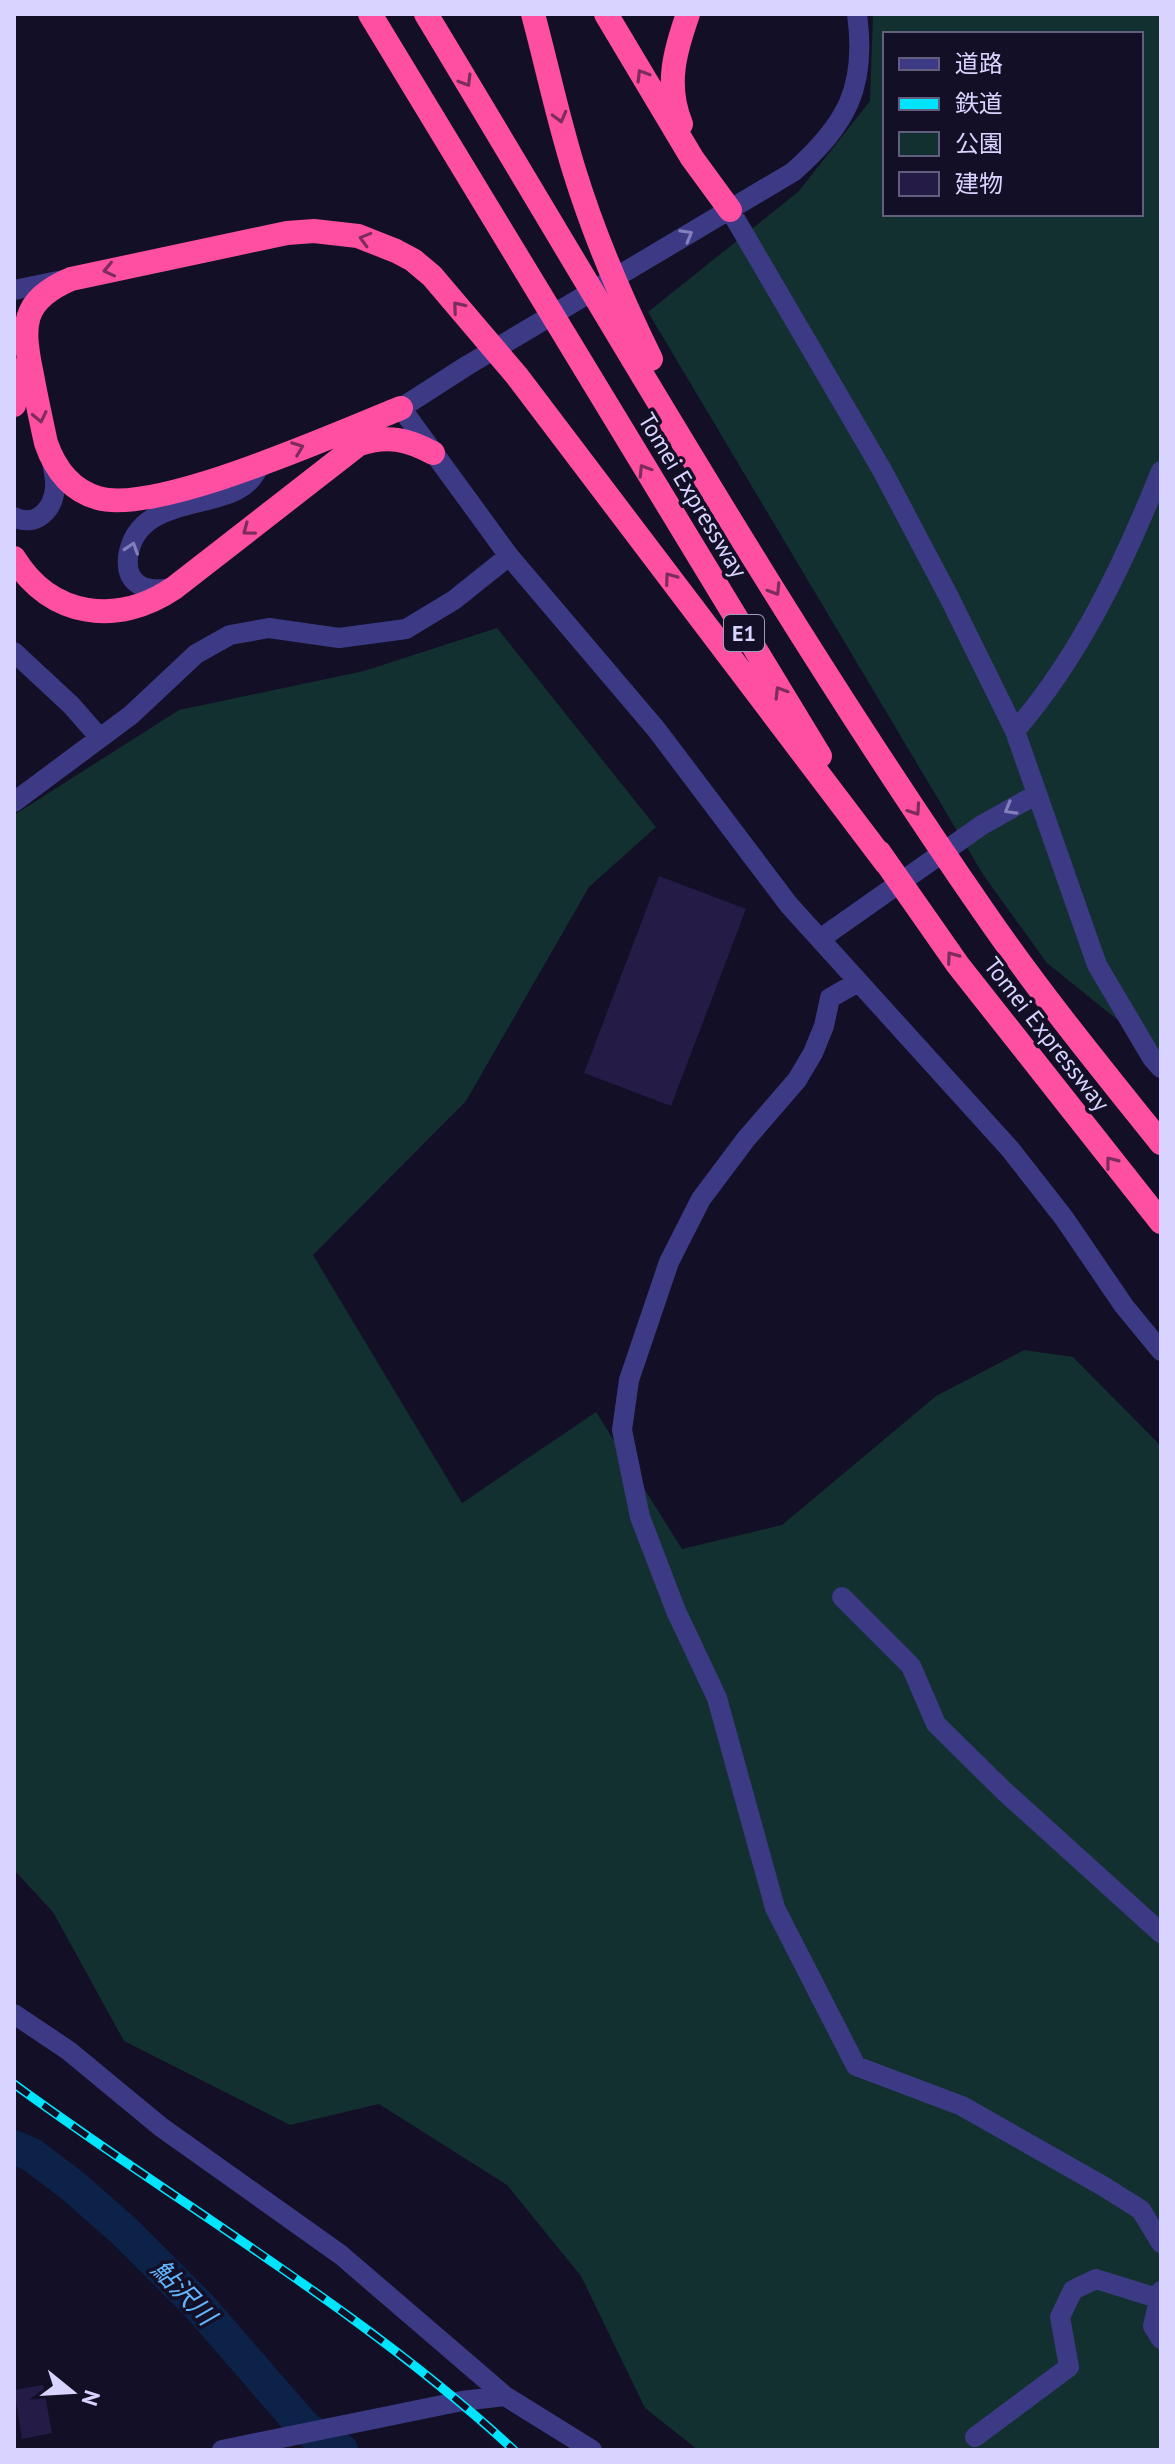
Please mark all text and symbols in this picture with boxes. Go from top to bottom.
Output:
legend [883,32,1143,216]
text: 道路 [955,48,1003,79]
one-way arrow [636,69,652,84]
one-way arrow [456,72,472,87]
text: 鉄道 [955,88,1003,119]
one-way arrow [550,109,567,123]
text: 公園 [955,128,1003,159]
text: 建物 [955,168,1003,199]
one-way arrow [678,229,693,245]
one-way arrow [358,231,372,248]
one-way arrow [103,261,117,278]
one-way arrow [453,302,468,316]
street label: Tomei Expressway [632,407,754,583]
one-way arrow [31,410,48,423]
one-way arrow [291,441,305,458]
one-way arrow [639,464,654,479]
one-way arrow [243,520,257,535]
one-way arrow [123,542,139,555]
one-way arrow [665,572,680,587]
one-way arrow [766,581,781,596]
road number: E1 [724,615,764,651]
one-way arrow [775,686,790,700]
one-way arrow [1004,799,1018,815]
one-way arrow [905,801,920,815]
one-way arrow [947,951,962,965]
street label: Tomei Expressway [977,951,1117,1117]
one-way arrow [1107,1156,1121,1171]
water label: 鮎沢川 [145,2252,225,2334]
north arrow [32,2352,112,2432]
text: N [75,2387,107,2409]

